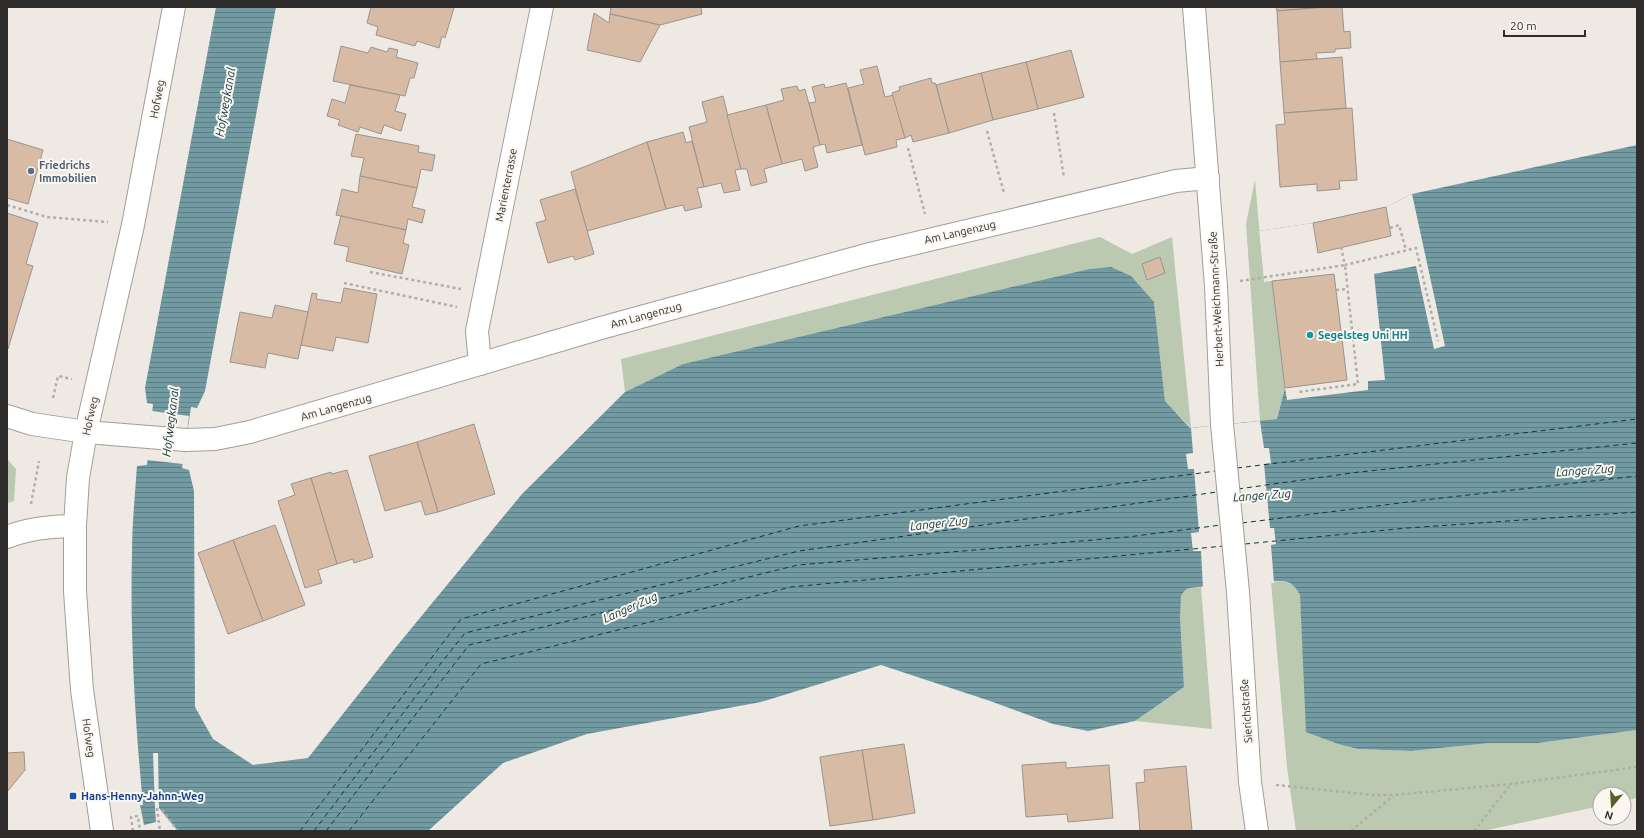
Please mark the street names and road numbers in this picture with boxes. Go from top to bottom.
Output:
street label: Hofweg [147,78,167,120]
street label: Marienterrasse [493,147,519,223]
street label: Am Langenzug [923,218,997,246]
street label: Herbert-Weichmann-Straße [1206,231,1226,367]
street label: Am Langenzug [609,300,683,330]
street label: Am Langenzug [299,391,373,423]
street label: Hofweg [80,395,100,437]
street label: Sierichstraße [1238,678,1254,744]
street label: Hofweg [80,718,98,758]

